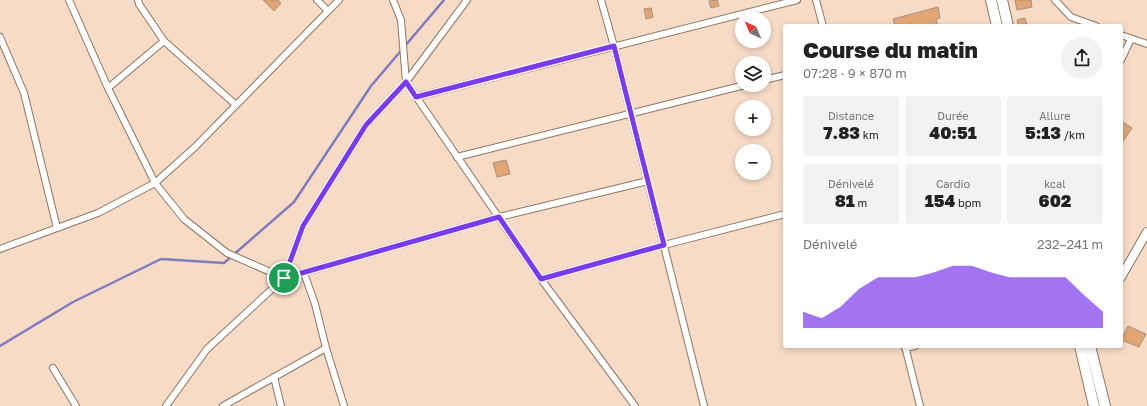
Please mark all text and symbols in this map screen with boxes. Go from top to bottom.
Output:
north arrow [735,12,771,48]
map controls [735,12,771,180]
text: Course du matin [803,36,978,63]
button: share [1061,37,1103,79]
button: layers [735,56,771,92]
text: 07:28 · 9 × 870 m [803,65,907,81]
button: + [735,100,771,136]
text: Distance [828,109,874,122]
text: Durée [937,109,969,122]
text: Allure [1039,109,1071,122]
text: 7.83 [823,122,860,143]
text: 40:51 [929,122,977,143]
text: 5:13 [1025,122,1061,143]
text: km [860,128,879,141]
text: /km [1061,128,1085,141]
button: − [735,144,771,180]
text: Dénivelé [828,177,874,190]
text: Cardio [936,177,970,190]
text: kcal [1044,177,1066,190]
text: 81 [835,190,855,211]
text: 154 [925,190,955,211]
text: 602 [1039,190,1071,211]
text: m [855,196,867,209]
text: bpm [955,196,981,209]
text: Dénivelé [803,236,857,252]
text: 232–241 m [1037,236,1103,252]
pin [267,261,301,295]
icon: arrive [273,267,295,289]

